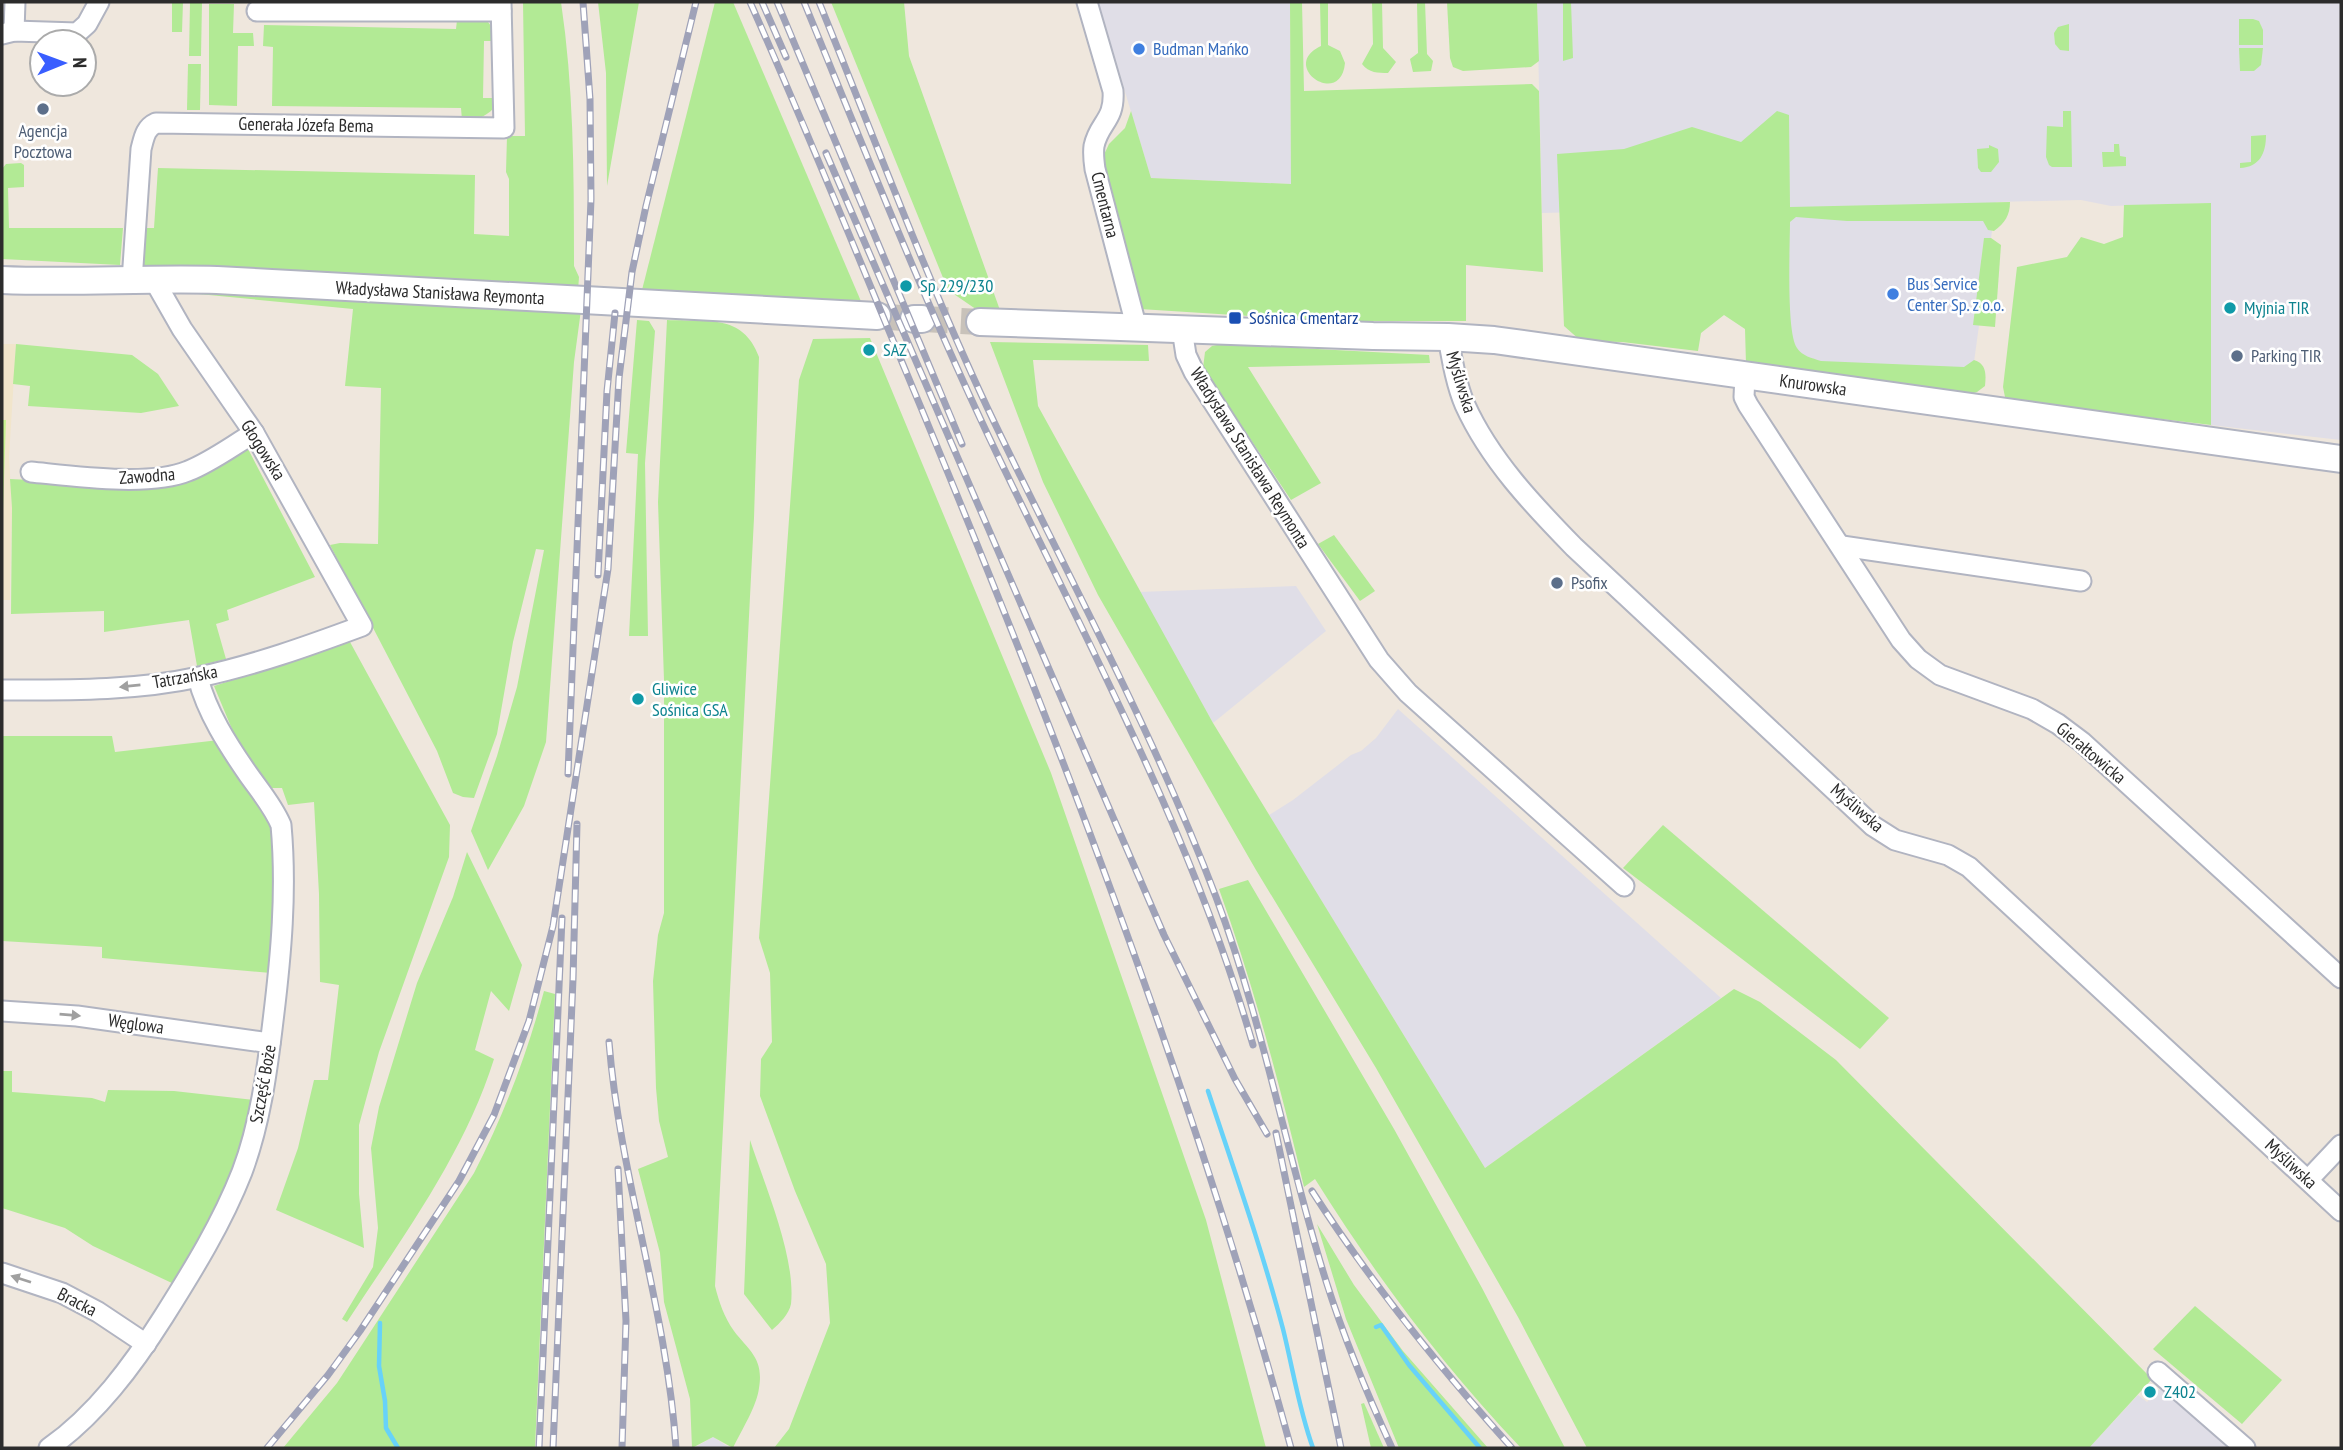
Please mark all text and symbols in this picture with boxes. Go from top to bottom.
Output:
north arrow [28,28,98,98]
place label: Budman Mańko [1153,37,1249,60]
marker: Budman Mańko [1131,41,1147,57]
text: N [68,57,92,68]
marker: Agencja Pocztowa [35,101,51,117]
street label: Generała Józefa Bema [238,112,374,137]
place label: Agencja Pocztowa [14,119,72,163]
street label: Cmentarna [1086,169,1125,240]
place label: Bus Service Center Sp. z o.o. [1907,272,2004,316]
place label: Sp 229/230 [920,274,993,297]
street label: Władysława Stanisława Reymonta [335,276,545,309]
marker: Sp 229/230 [898,278,914,294]
marker: Bus Service Center Sp. z o.o. [1885,286,1901,302]
place label: Myjnia TIR [2244,296,2310,319]
marker: Myjnia TIR [2222,300,2238,316]
place label: Sośnica Cmentarz [1249,306,1358,329]
marker: Sośnica Cmentarz [1227,310,1243,326]
place label: SAZ [883,338,907,361]
marker: SAZ [861,342,877,358]
place label: Parking TIR [2251,344,2322,367]
street label: Myśliwska [1441,348,1482,415]
marker: Parking TIR [2229,348,2245,364]
street label: Władysława Stanisława Reymonta [1185,363,1316,553]
street label: Knurowska [1778,368,1848,401]
street label: Głogowska [236,415,291,484]
street label: Zawodna [118,462,176,489]
place label: Psofix [1571,571,1608,594]
marker: Psofix [1549,575,1565,591]
street label: Tatrzańska [151,659,219,694]
place label: Gliwice Sośnica GSA [652,677,728,721]
one-way arrow [119,681,141,692]
marker: Gliwice Sośnica GSA [630,691,646,707]
street label: Gierałtowicka [2052,717,2131,788]
street label: Myśliwska [1826,778,1889,837]
street label: Węglowa [107,1008,165,1039]
one-way arrow [59,1010,81,1021]
street label: Szczęść Boże [244,1043,281,1125]
street label: Myśliwska [2260,1134,2322,1194]
one-way arrow [10,1273,31,1284]
street label: Bracka [54,1282,101,1321]
place label: Z402 [2164,1380,2196,1403]
marker: Z402 [2142,1384,2158,1400]

